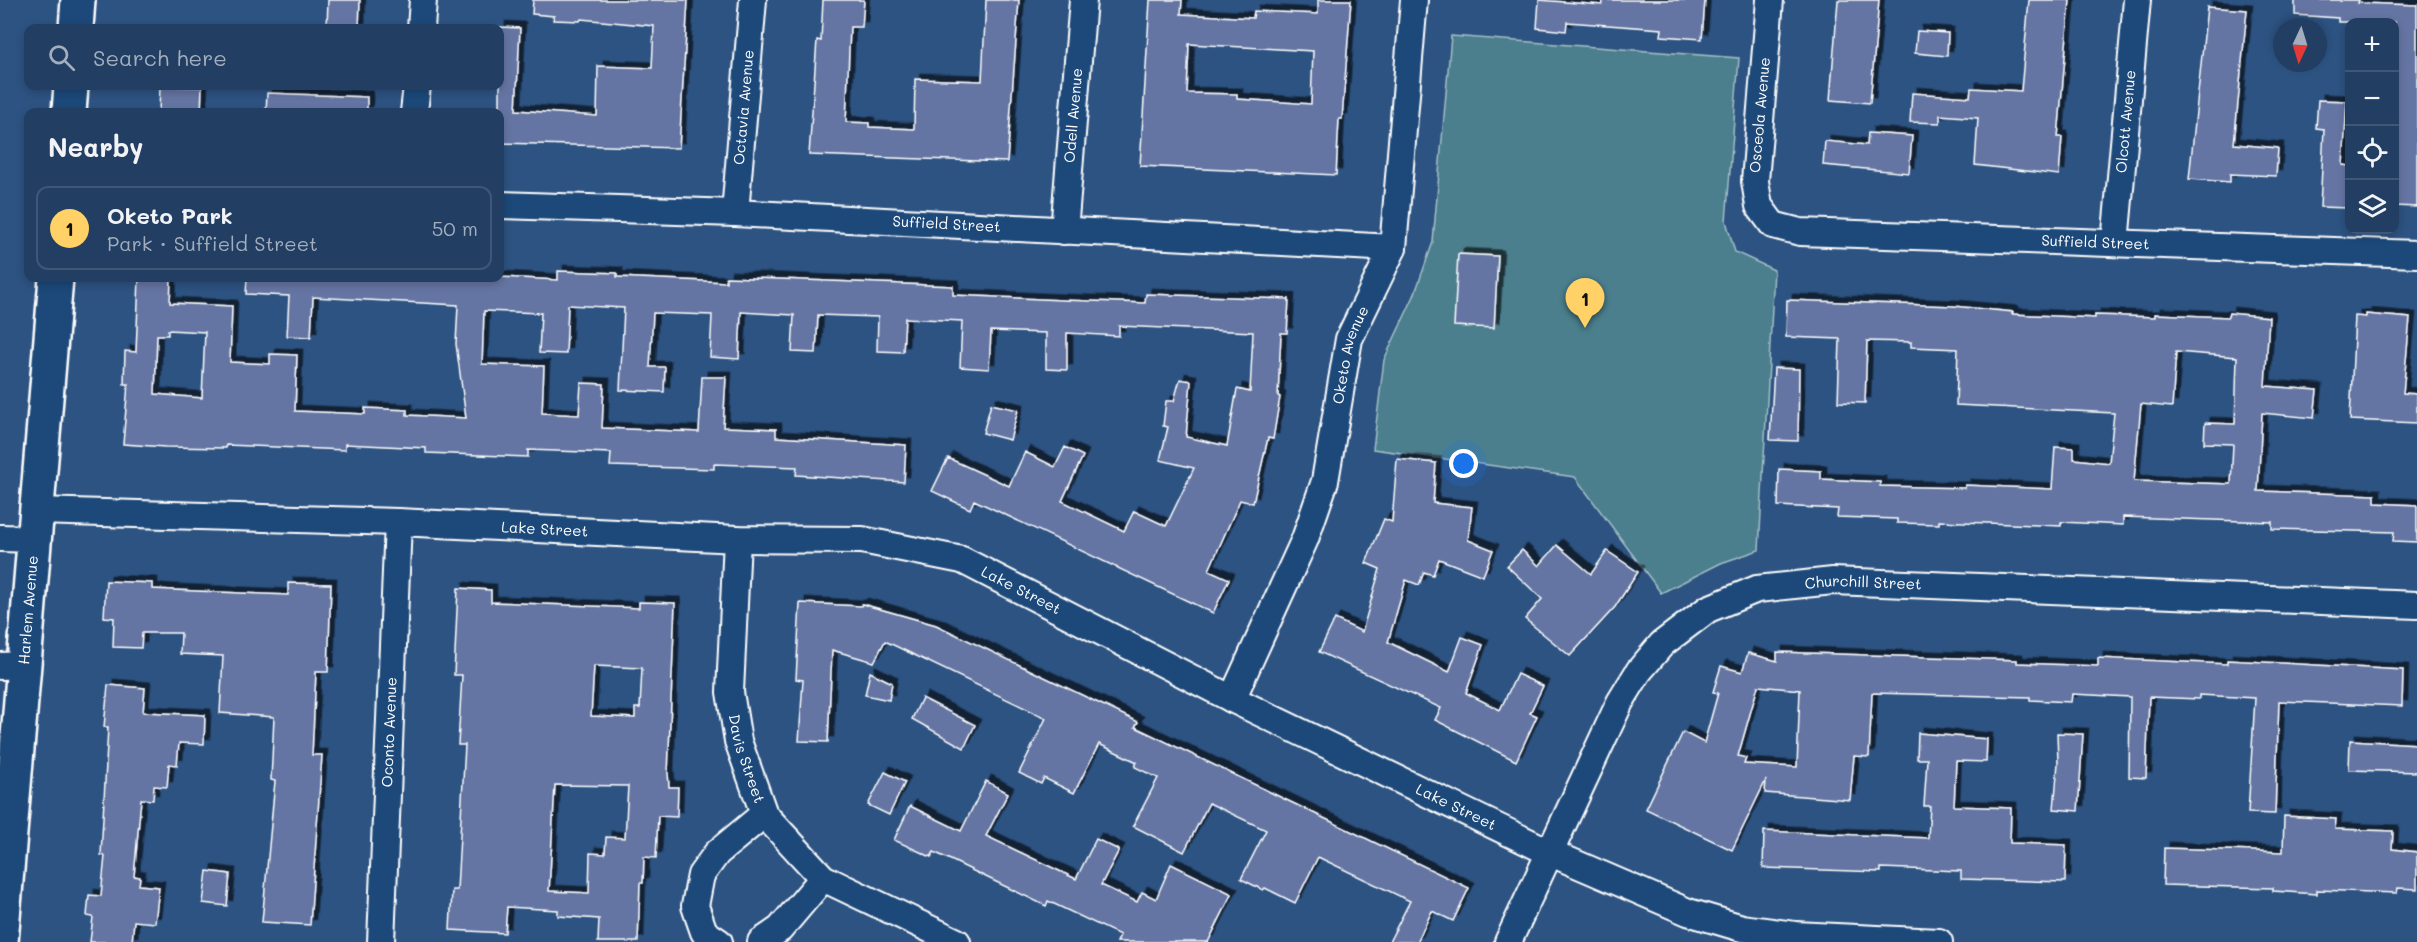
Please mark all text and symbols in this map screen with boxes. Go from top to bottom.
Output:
north arrow [2273,18,2327,72]
map controls [2345,18,2399,234]
button: + [2345,18,2399,72]
search box [24,24,504,90]
icon: search [45,41,78,74]
text: Search here [93,43,227,72]
street label: Octavia Avenue [728,49,758,166]
street label: Osceola Avenue [1744,56,1774,174]
street label: Odell Avenue [1059,67,1086,163]
street label: Olcott Avenue [2110,69,2140,174]
button: − [2345,72,2399,126]
button: locate [2345,126,2399,180]
text: Nearby [48,130,143,164]
button: layers [2345,180,2399,234]
text: Oketo Park [107,201,233,230]
street label: Suffield Street [892,210,1001,236]
text: 1 [65,215,74,241]
text: 50 m [432,215,478,241]
text: Park · Suffield Street [107,230,318,256]
street label: Suffield Street [2041,230,2150,253]
pin: 1 [1566,278,1604,328]
street label: Oketo Avenue [1327,302,1373,406]
your location [1449,449,1478,478]
street label: Lake Street [501,516,589,541]
street label: Harlem Avenue [13,555,42,665]
street label: Lake Street [978,561,1065,618]
street label: Churchill Street [1804,570,1922,594]
street label: Oconto Avenue [376,677,401,788]
street label: Davis Street [725,713,770,805]
street label: Lake Street [1413,778,1500,834]

